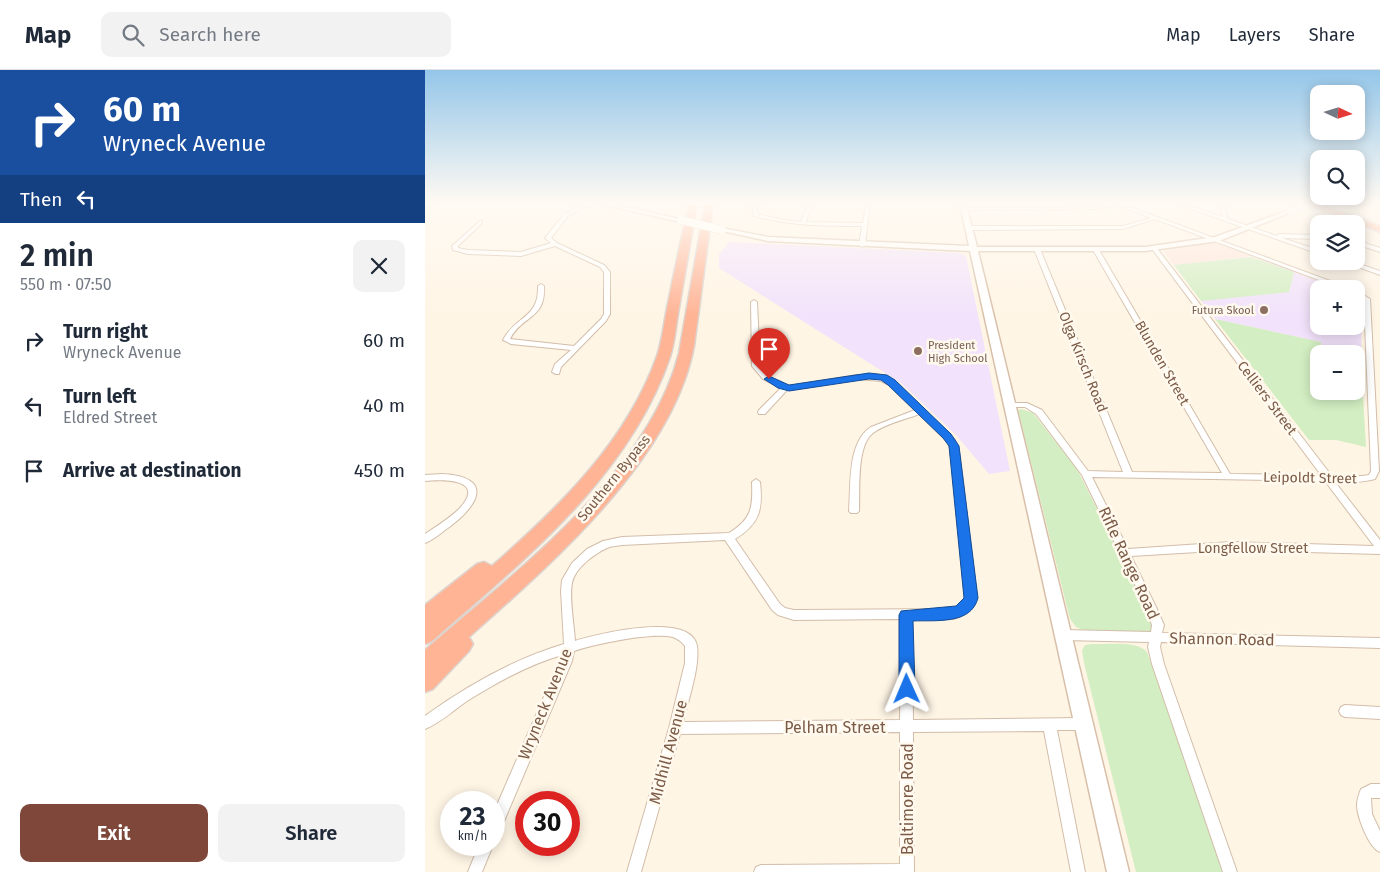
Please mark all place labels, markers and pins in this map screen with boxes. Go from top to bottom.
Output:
place label: Futura Skool [1192,304,1254,317]
marker: Futura Skool [1258,304,1270,316]
pin [748,328,790,379]
place label: President High School [928,339,987,365]
marker: President High School [912,345,924,357]

